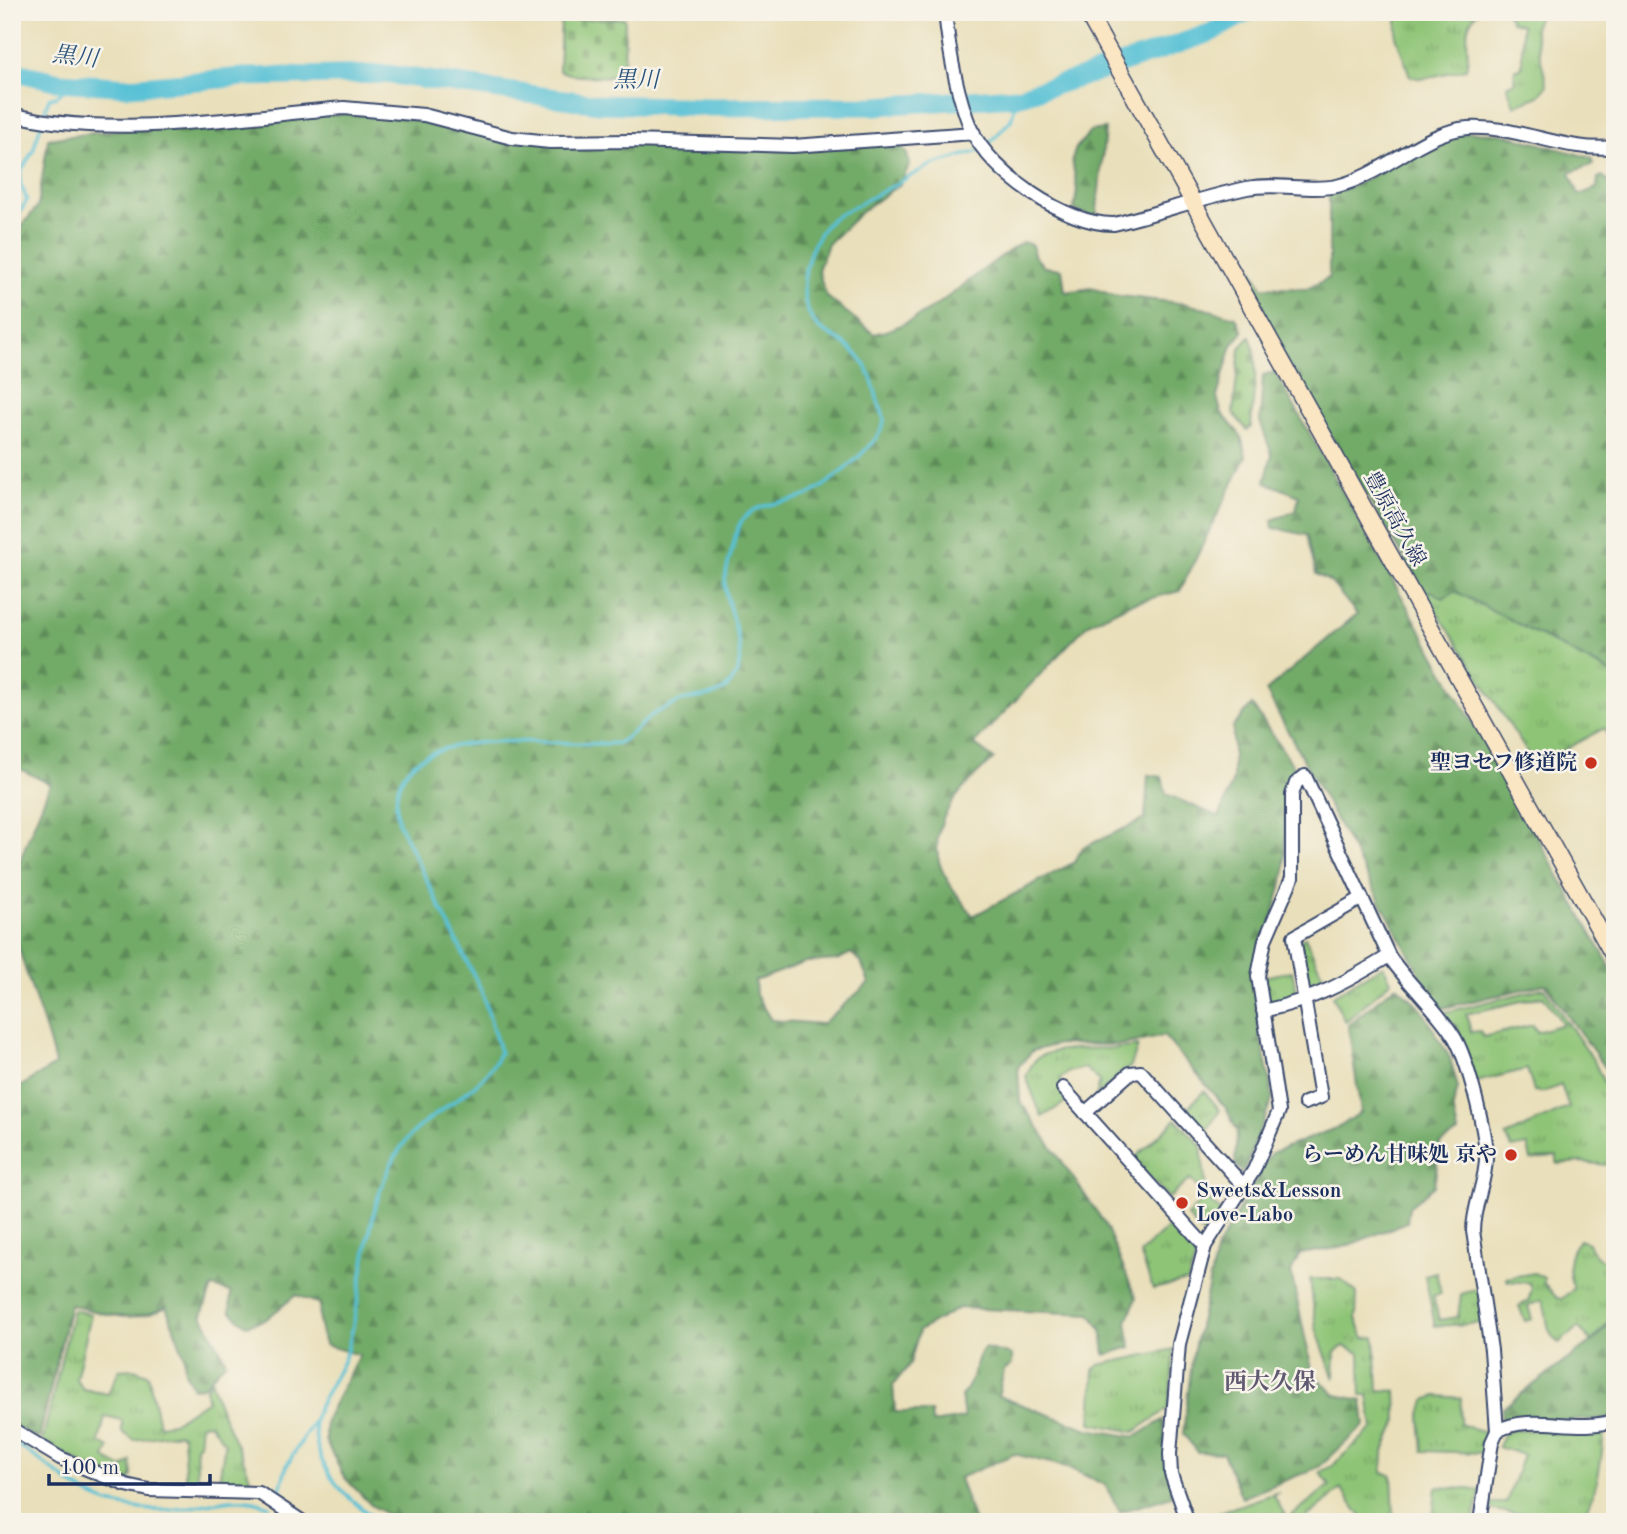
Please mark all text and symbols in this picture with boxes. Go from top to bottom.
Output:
water label: 黒川 [51,42,102,72]
water label: 黒川 [613,68,662,92]
street label: 豊原高久線 [1359,467,1430,570]
place label: 聖ヨセフ修道院 [1430,750,1577,774]
marker: 聖ヨセフ修道院 [1583,755,1599,771]
place label: らーめん甘味処 京や [1302,1143,1497,1166]
marker: らーめん甘味処 京や [1503,1147,1519,1163]
place label: Sweets&Lesson Love-Labo [1196,1181,1341,1226]
marker: Sweets&Lesson Love-Labo [1174,1195,1190,1211]
district label: 西大久保 [1224,1369,1316,1394]
scale bar [49,1443,210,1487]
text: 100 m [60,1458,119,1479]

